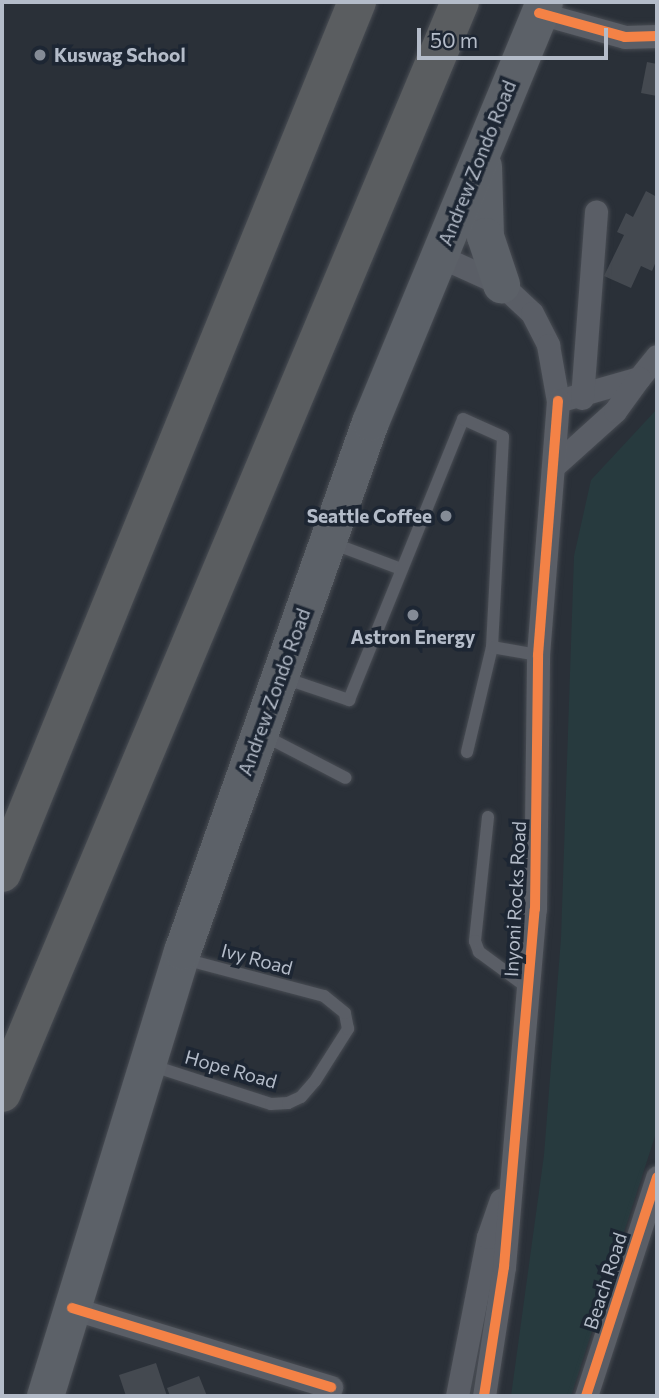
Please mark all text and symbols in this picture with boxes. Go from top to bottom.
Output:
scale bar [421,14,612,58]
text: 50 m [430,27,478,52]
place label: Kuswag School [54,44,186,66]
marker: Kuswag School [32,47,48,63]
street label: Andrew Zondo Road [433,77,521,249]
place label: Seattle Coffee [307,505,432,527]
marker: Seattle Coffee [438,508,454,524]
street label: Andrew Zondo Road [233,605,315,779]
marker: Astron Energy [405,607,421,623]
place label: Astron Energy [350,626,476,648]
street label: Inyoni Rocks Road [500,820,530,978]
street label: Ivy Road [219,939,295,979]
street label: Hope Road [182,1045,280,1093]
street label: Beach Road [579,1230,631,1332]

